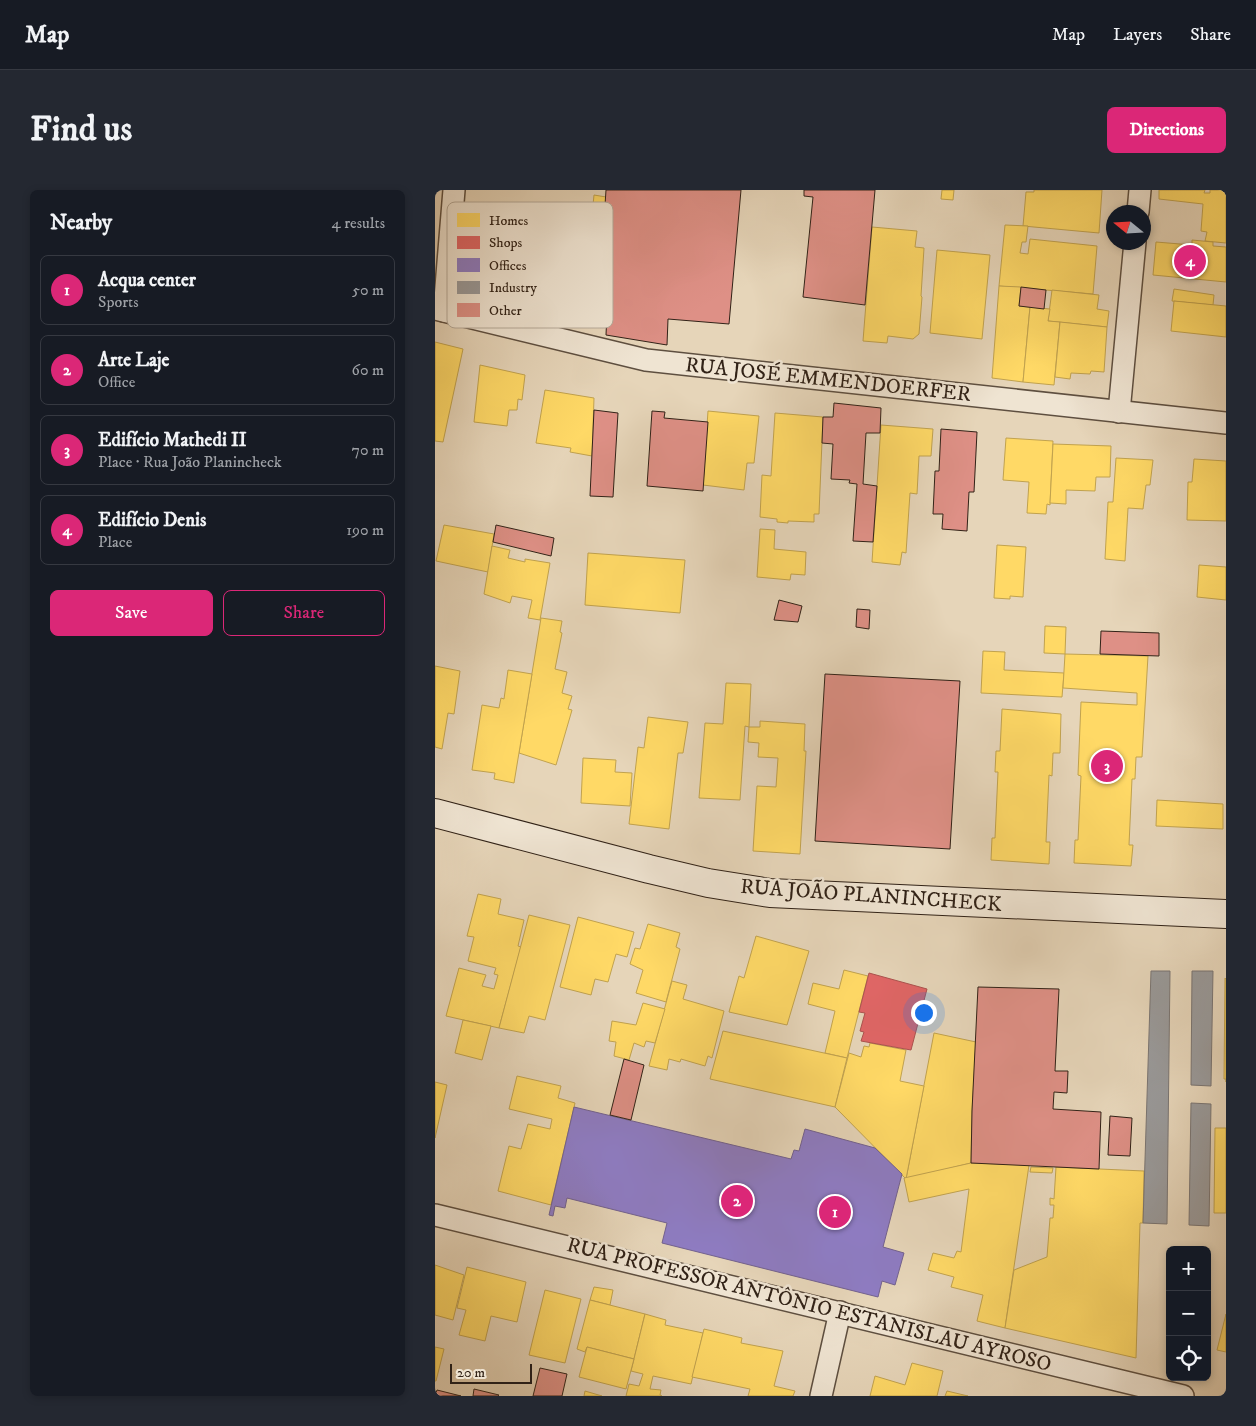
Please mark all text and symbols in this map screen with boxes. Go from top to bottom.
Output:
text: Map [25,20,69,50]
text: Map [1052,24,1085,46]
text: Layers [1113,24,1162,46]
text: Share [1190,24,1231,46]
button: Directions [1107,107,1226,153]
text: Find us [30,108,132,152]
legend [447,202,613,328]
north arrow [1106,205,1151,250]
text: Nearby [50,210,112,236]
text: Homes [489,212,529,230]
text: 4 results [332,213,385,233]
text: Shops [489,234,522,252]
pin: 4 [1174,242,1206,280]
text: Offices [489,257,527,275]
text: Acqua center [98,269,196,292]
text: Industry [489,279,537,297]
text: 1 [64,280,70,300]
text: 50 m [352,280,384,300]
text: Sports [98,292,139,312]
text: Other [489,302,522,320]
text: Arte Laje [98,349,169,372]
street label: RUA JOSÉ EMMENDOERFER [684,351,972,408]
text: 2 [63,360,71,380]
text: 60 m [352,360,384,380]
text: Office [98,372,135,392]
text: Edifício Mathedi II [98,429,247,452]
text: 3 [64,440,70,460]
text: 70 m [352,440,384,460]
text: Place · Rua João Planincheck [98,452,282,472]
text: Edifício Denis [98,509,206,532]
text: 4 [62,520,72,540]
text: 190 m [346,520,384,540]
text: Place [98,532,132,552]
button: Save [50,590,213,636]
button: Share [223,590,385,636]
pin: 3 [1091,747,1123,785]
street label: RUA JOÃO PLANINCHECK [739,872,1003,918]
your location [911,1000,937,1026]
pin: 2 [721,1182,753,1220]
pin: 1 [819,1193,851,1231]
street label: RUA PROFESSOR ANTÔNIO ESTANISLAU AYROSO [564,1231,1054,1378]
map controls [1166,1246,1211,1381]
button: + [1166,1246,1211,1291]
button: − [1166,1291,1211,1336]
button: locate [1166,1336,1211,1381]
scale bar [450,1361,533,1384]
text: 20 m [457,1364,485,1382]

